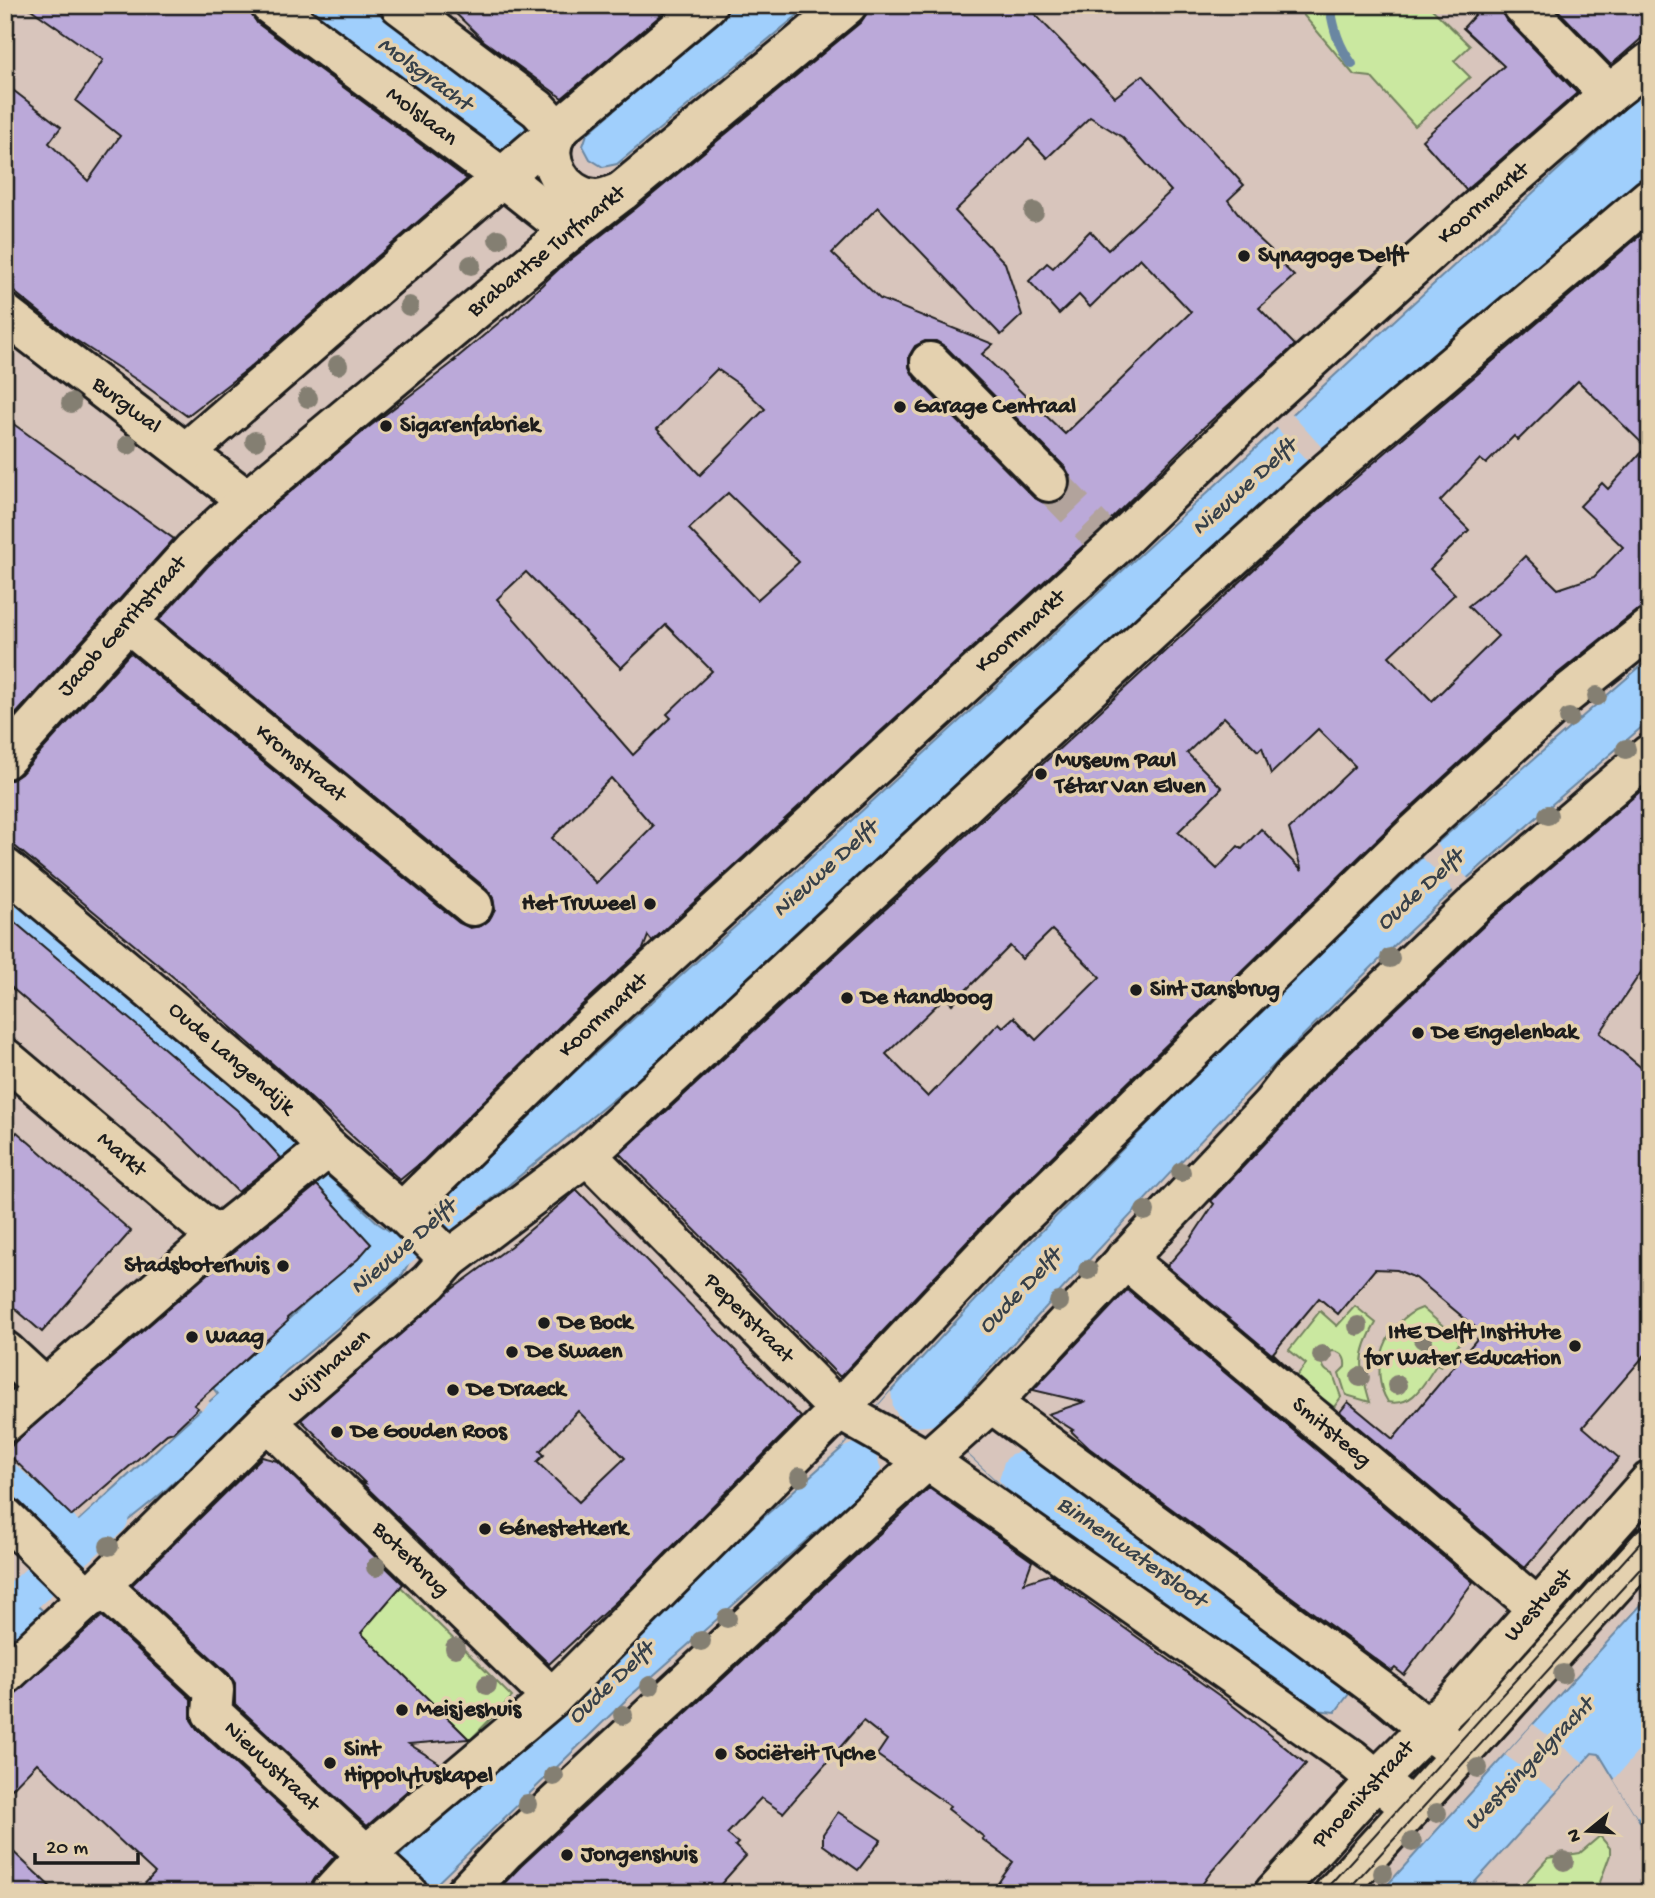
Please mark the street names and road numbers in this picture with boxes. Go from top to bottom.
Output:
street label: Molslaan [380,81,462,153]
street label: Koornmarkt [1433,156,1537,251]
street label: Brabantse Turfmarkt [462,179,633,325]
street label: Burgwal [85,371,166,441]
street label: Jacob Gerritstraat [53,550,194,703]
street label: Koornmarkt [970,583,1073,680]
street label: Kromstraat [249,719,352,810]
street label: Koornmarkt [554,967,656,1064]
street label: Oude Langendijk [162,997,302,1123]
street label: Markt [91,1126,153,1185]
street label: Peperstraat [696,1267,800,1371]
street label: Wijnhaven [283,1324,377,1410]
street label: Smitsteeg [1286,1392,1376,1474]
street label: Boterbrug [365,1516,454,1603]
street label: Westvest [1499,1563,1580,1648]
street label: Nieuwstraat [217,1716,326,1819]
street label: Phoenixstraat [1306,1734,1422,1855]

